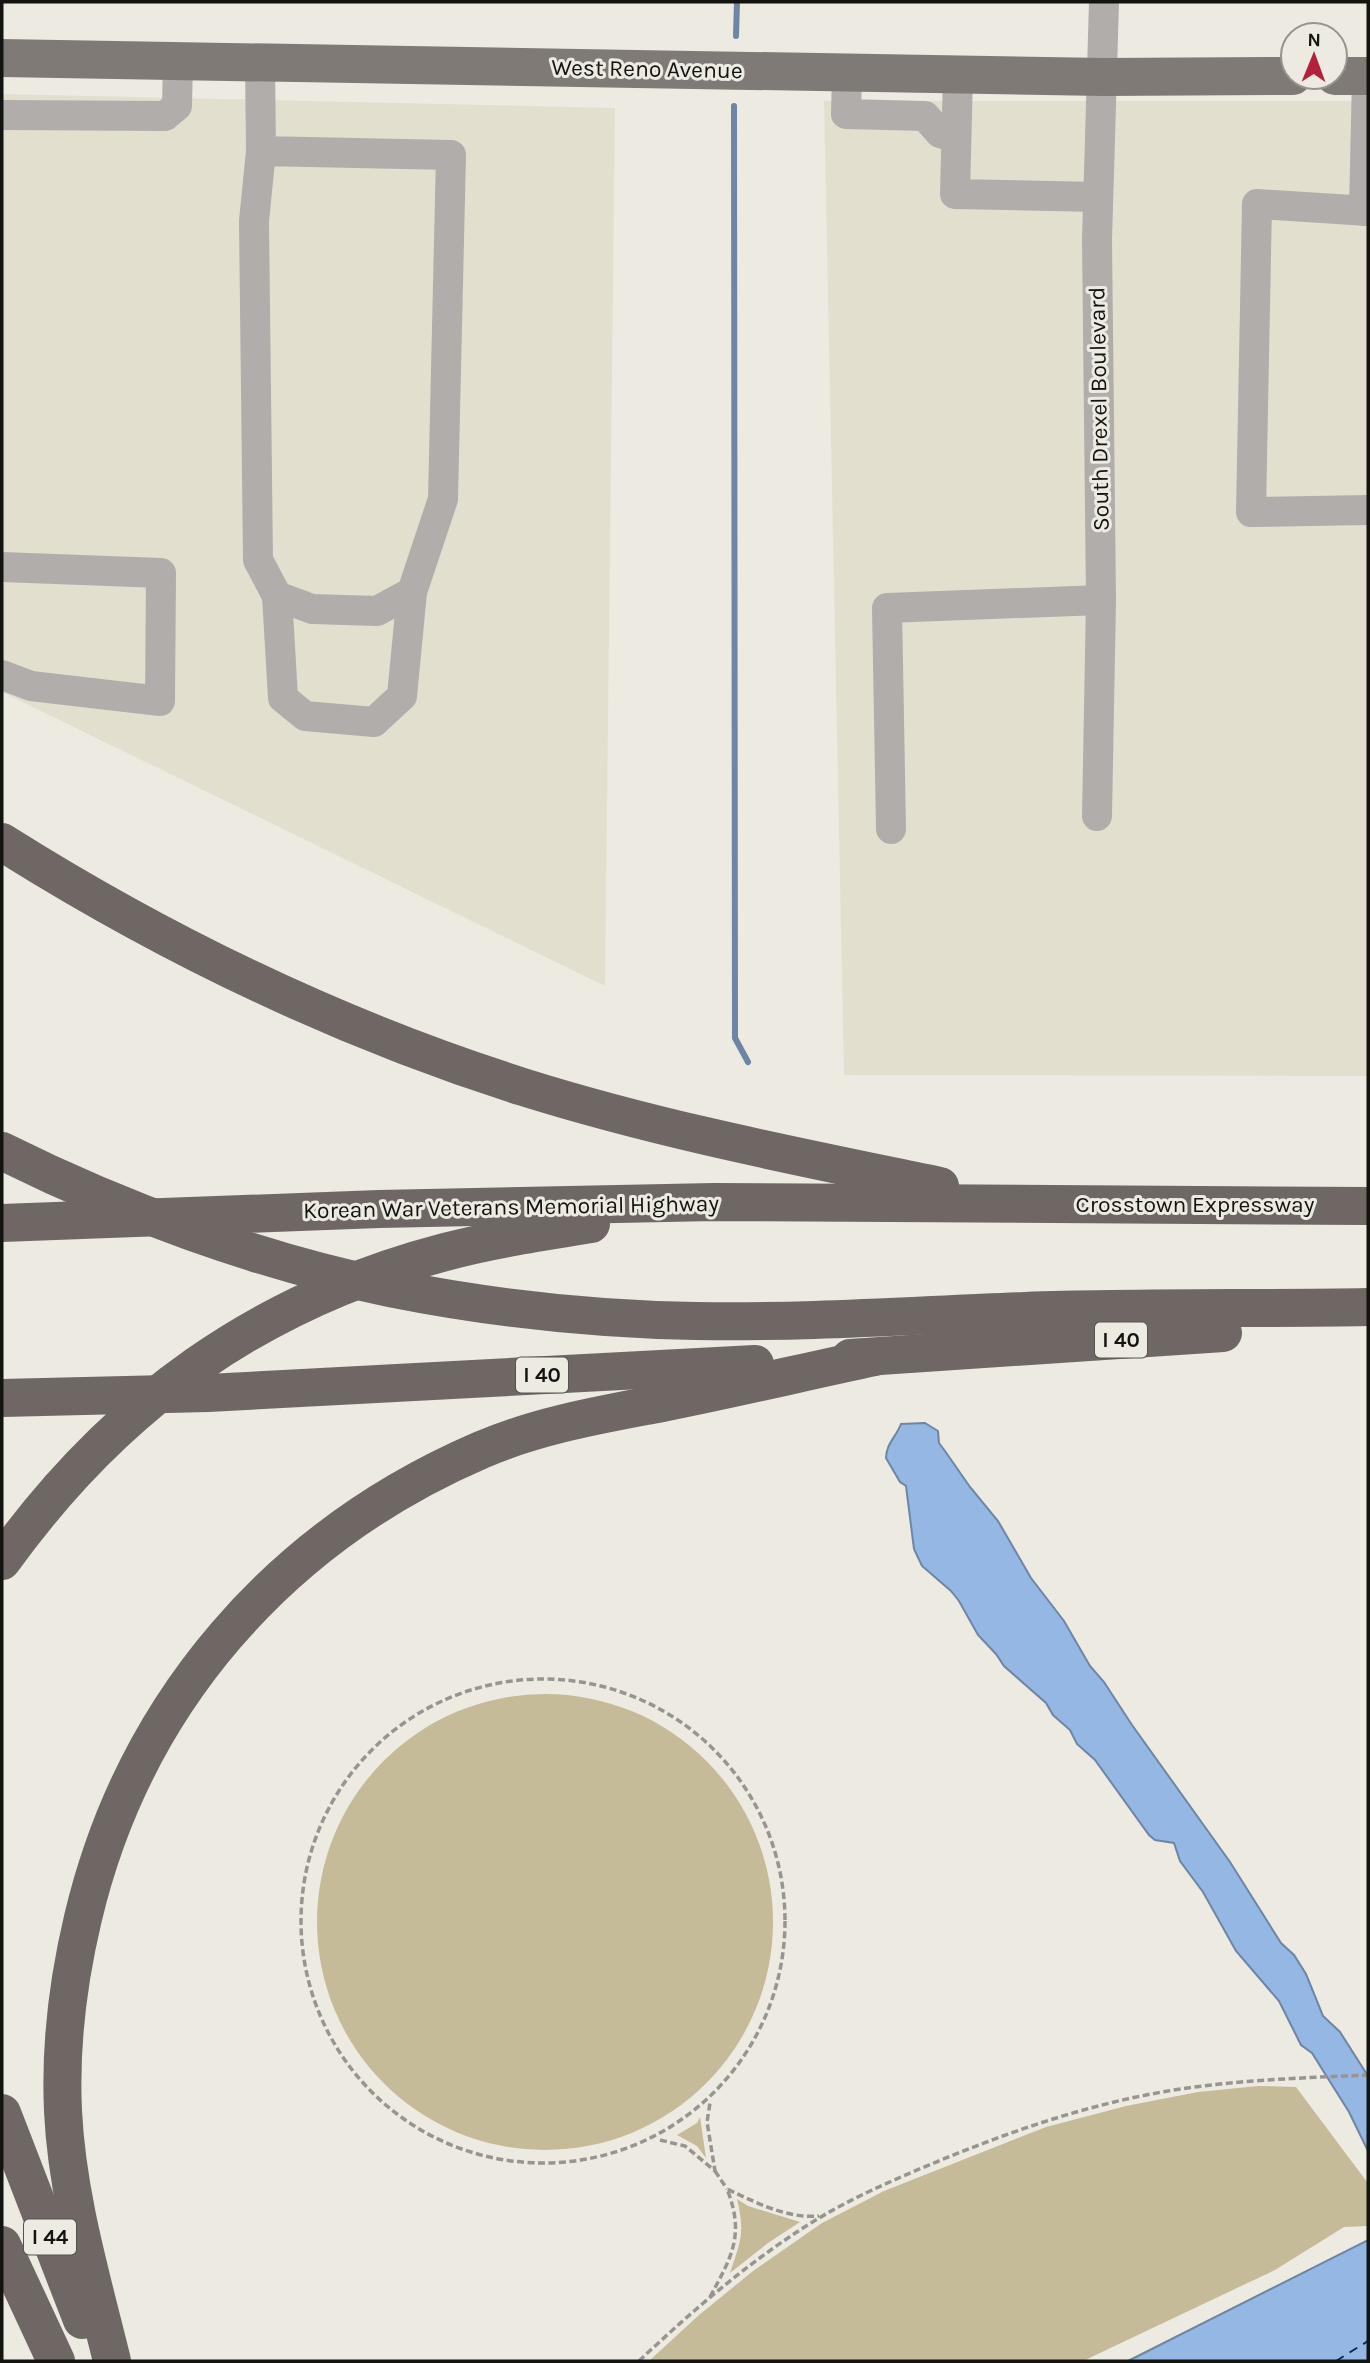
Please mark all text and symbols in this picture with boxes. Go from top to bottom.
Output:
north arrow [1279,21,1349,91]
text: N [1307,29,1321,51]
street label: West Reno Avenue [551,54,743,84]
street label: South Drexel Boulevard [1083,287,1115,531]
street label: Korean War Veterans Memorial Highway [303,1190,720,1224]
street label: Crosstown Expressway [1076,1191,1315,1218]
road number: I 40 [1095,1322,1147,1358]
road number: I 40 [516,1358,568,1392]
road number: I 44 [24,2220,76,2254]

